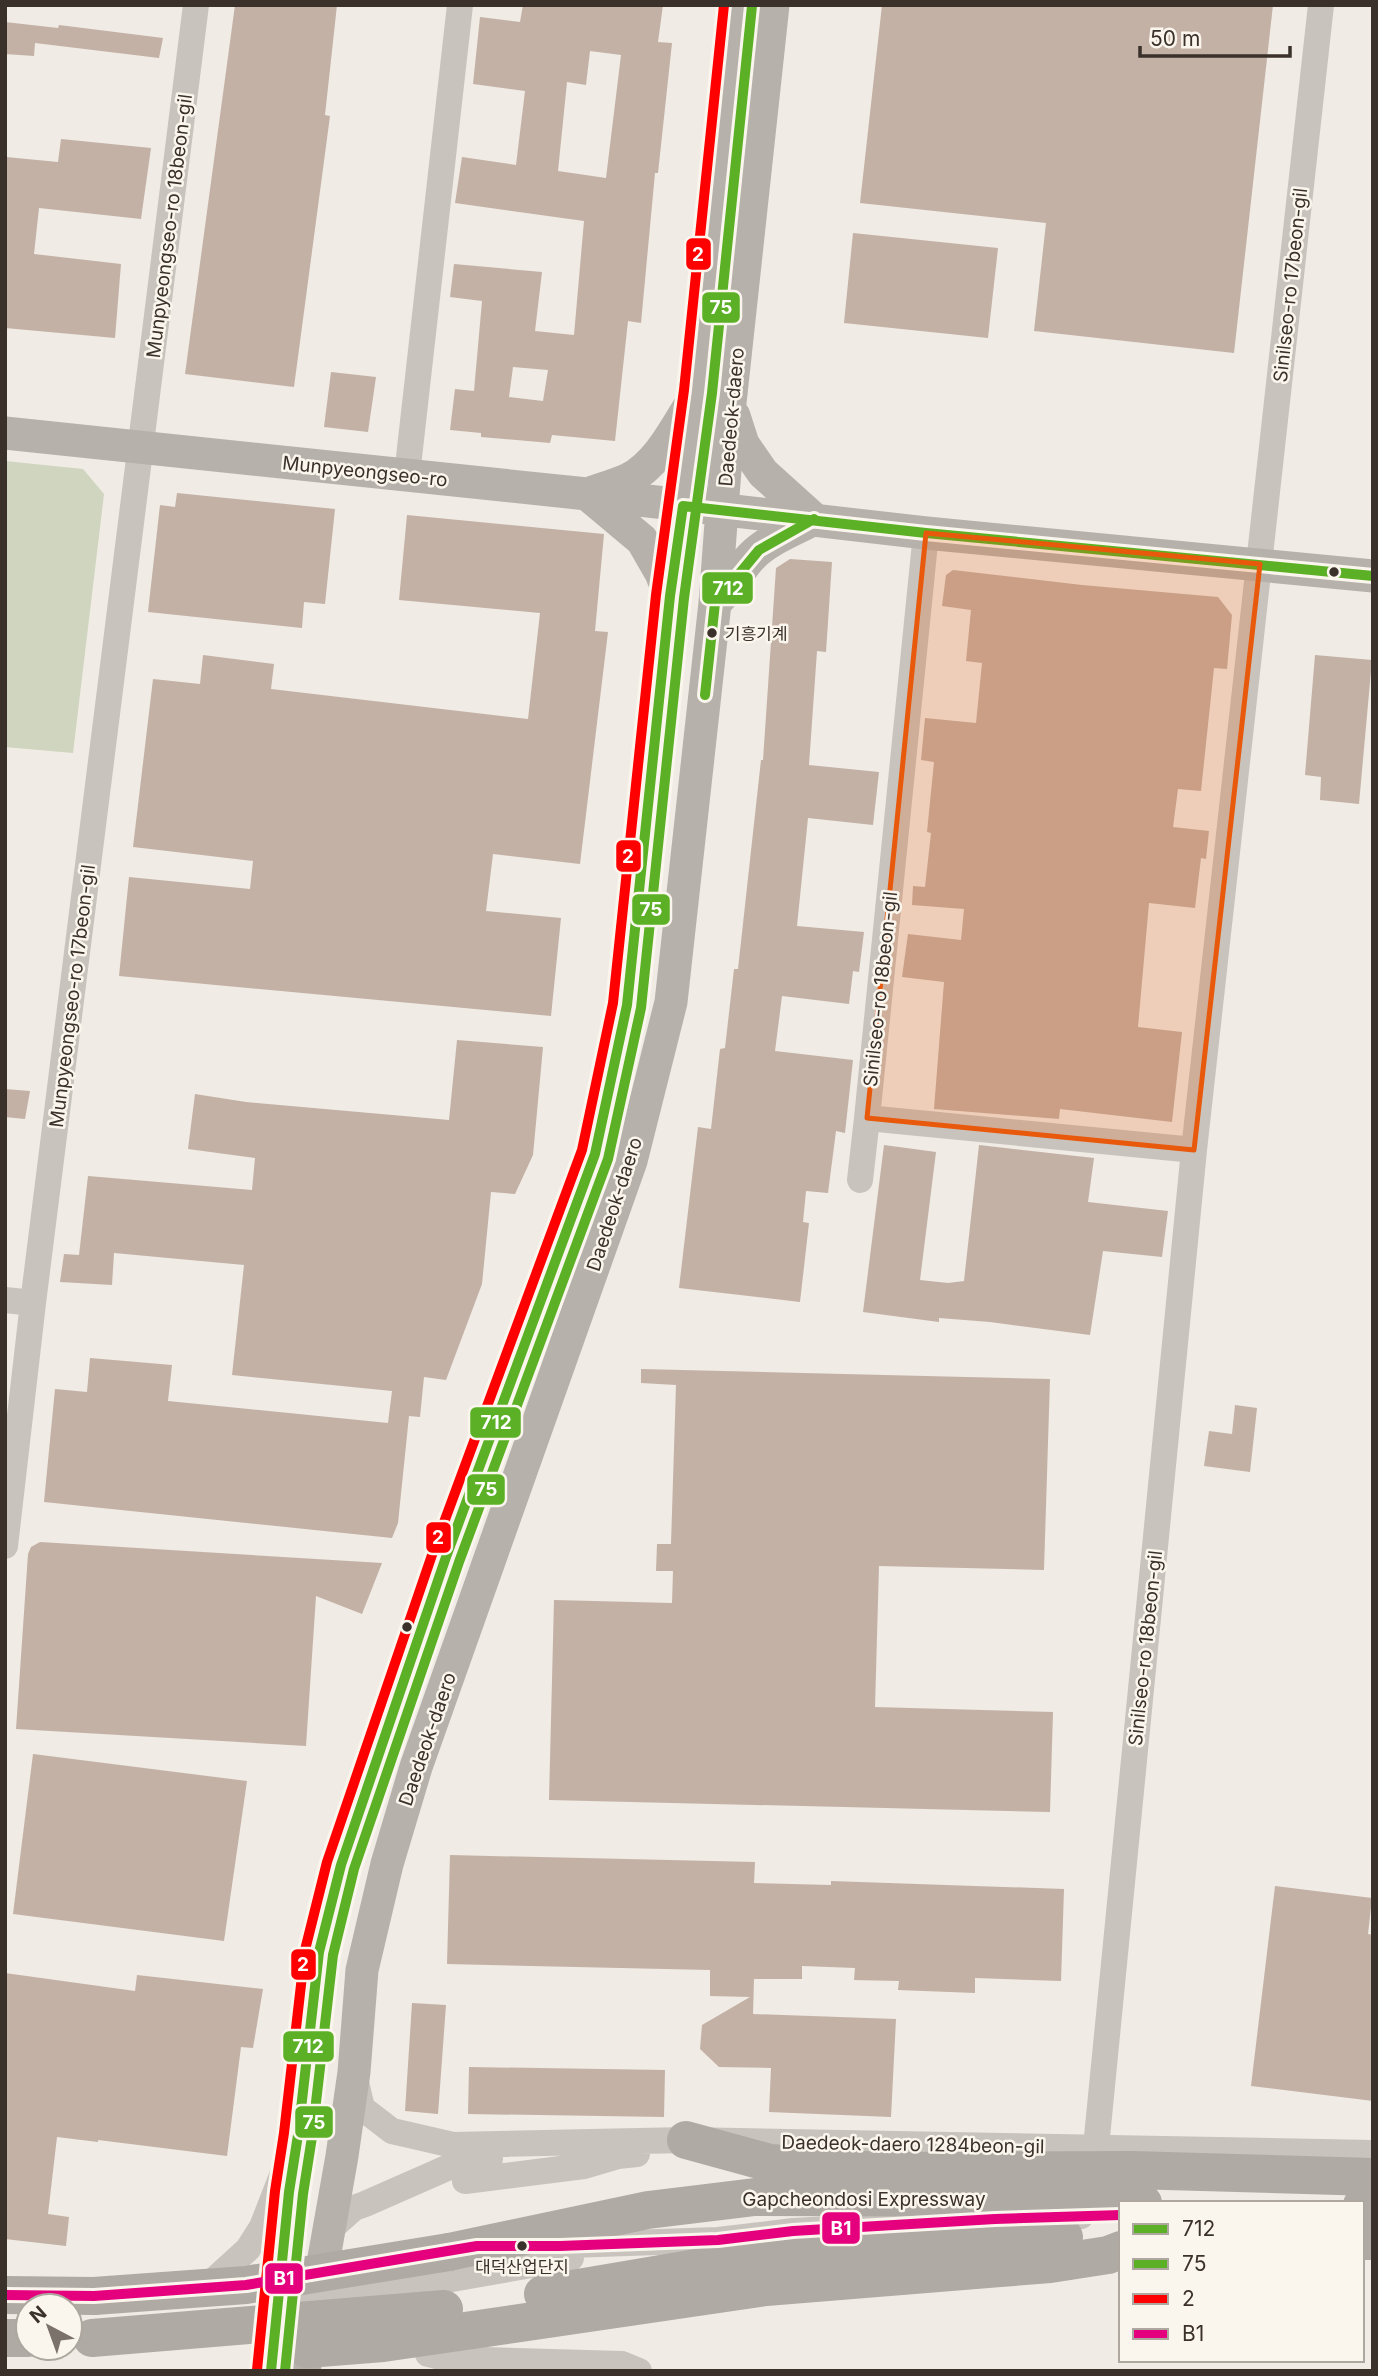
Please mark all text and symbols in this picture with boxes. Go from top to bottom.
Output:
scale bar [1140,14,1290,58]
text: 50 m [1150,26,1200,51]
street label: Munpyeongseo-ro 18beon-gil [142,93,197,359]
street label: Sinilseo-ro 17beon-gil [1269,187,1312,383]
line badge: 2 [685,237,712,271]
text: 2 [692,243,704,266]
line badge: 75 [701,291,741,324]
text: 75 [709,296,733,319]
street label: Daedeok-daero [714,347,749,488]
street label: Munpyeongseo-ro [281,451,449,492]
unlabelled marker [1327,565,1341,579]
line badge: 712 [701,571,754,605]
text: 712 [712,577,744,600]
place label: 기흥기계 [725,624,788,644]
marker: 기흥기계 [705,626,719,640]
line badge: 2 [615,839,642,873]
text: 2 [622,845,634,868]
street label: Munpyeongseo-ro 17beon-gil [45,863,100,1129]
street label: Sinilseo-ro 18beon-gil [859,890,902,1088]
line badge: 75 [631,893,671,926]
text: 75 [639,898,663,921]
street label: Daedeok-daero [582,1134,647,1274]
line badge: 712 [469,1406,522,1439]
text: 712 [480,1411,512,1434]
line badge: 75 [466,1473,506,1506]
text: 75 [474,1478,498,1501]
line badge: 2 [425,1521,452,1554]
text: 2 [432,1526,444,1549]
street label: Sinilseo-ro 18beon-gil [1124,1549,1167,1747]
unlabelled marker [400,1620,414,1634]
street label: Daedeok-daero [394,1669,461,1809]
line badge: 2 [290,1948,317,1981]
text: 2 [297,1953,309,1976]
line badge: 712 [282,2030,335,2063]
text: 712 [292,2035,324,2058]
line badge: 75 [294,2105,334,2139]
text: 75 [302,2111,326,2134]
street label: Daedeok-daero 1284beon-gil [781,2131,1045,2158]
street label: Gapcheondosi Expressway [742,2188,986,2211]
legend [1119,2201,1364,2362]
line badge: B1 [821,2211,861,2245]
text: 712 [1182,2216,1215,2241]
text: B1 [831,2217,851,2240]
marker: 대덕산업단지 [515,2239,529,2253]
text: 75 [1182,2251,1206,2276]
place label: 대덕산업단지 [475,2257,569,2277]
line badge: B1 [264,2262,304,2295]
text: B1 [274,2267,294,2290]
text: 2 [1182,2286,1195,2311]
north arrow [14,2292,84,2362]
text: N [25,2301,51,2328]
text: B1 [1182,2321,1204,2346]

